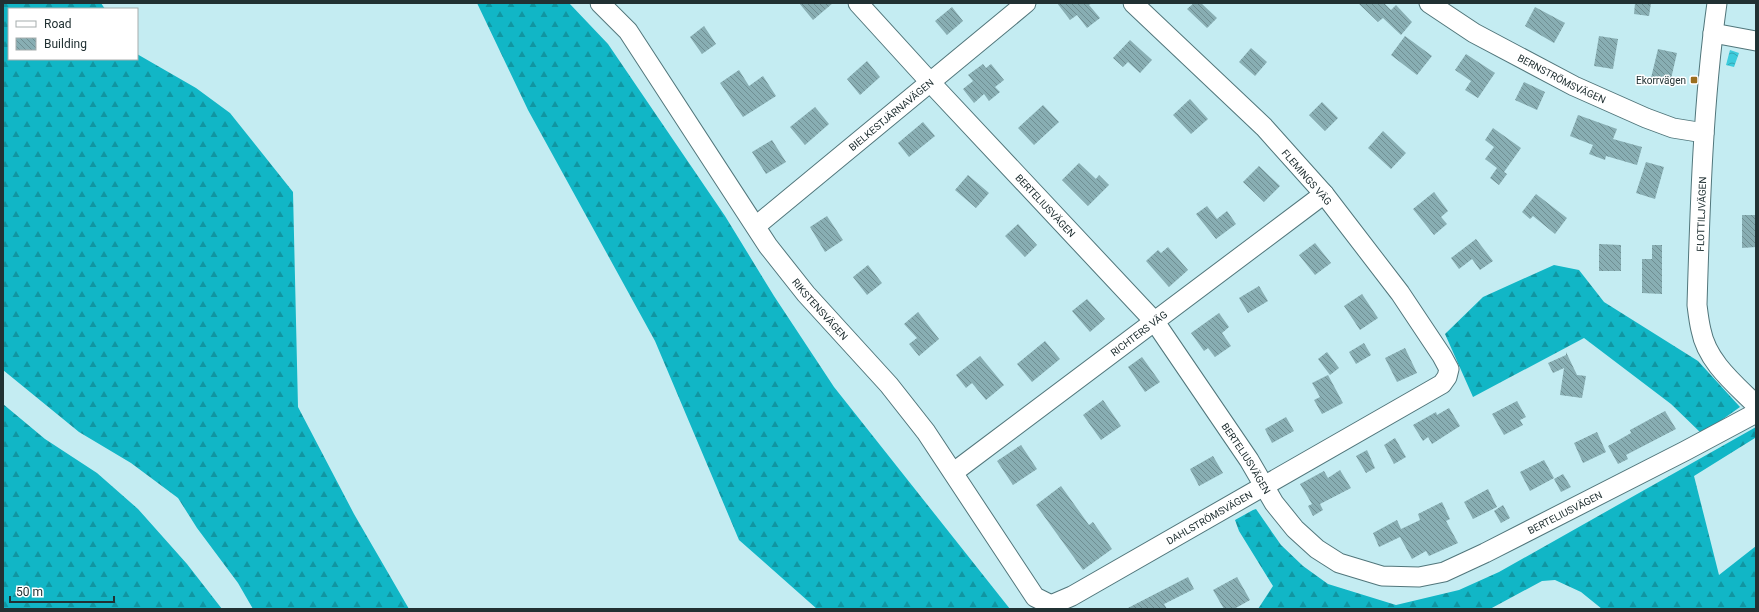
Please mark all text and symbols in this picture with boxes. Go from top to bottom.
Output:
legend [8,8,138,60]
text: Road [44,17,72,31]
text: Building [44,37,87,51]
street label: BERNSTRÖMSVÄGEN [1516,52,1607,105]
place label: Ekorrvägen [1636,75,1686,86]
marker: Ekorrvägen [1689,75,1699,85]
street label: BIELKESTJÄRNAVÄGEN [847,77,936,153]
street label: FLEMINGS VÄG [1280,147,1335,207]
street label: BERTELIUSVÄGEN [1013,172,1077,239]
street label: FLOTTILJVÄGEN [1694,176,1708,252]
street label: RIKSTENSVÄGEN [790,276,850,342]
street label: RICHTERS VÄG [1109,309,1170,358]
street label: BERTELIUSVÄGEN [1219,421,1273,496]
street label: DAHLSTRÖMSVÄGEN [1165,489,1254,547]
street label: BERTELIUSVÄGEN [1526,489,1604,536]
scale bar [10,578,114,604]
text: 50 m [16,585,43,599]

